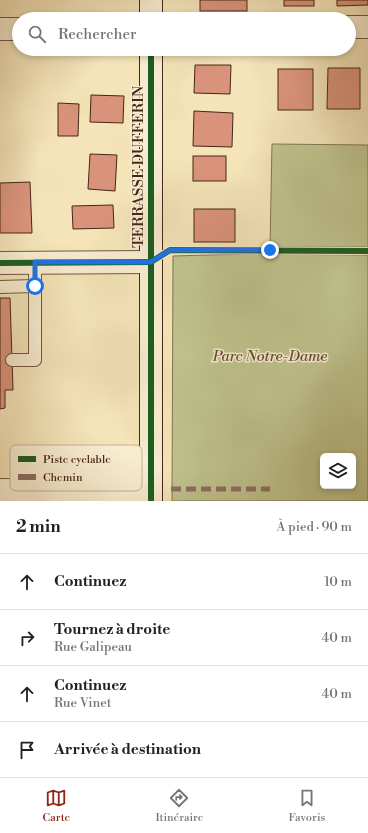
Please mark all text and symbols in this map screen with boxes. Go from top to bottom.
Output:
search box [12,12,356,56]
icon: search [26,23,48,45]
text: Rechercher [58,25,137,44]
street label: TERRASSE DUFFERIN [129,86,148,248]
route end [261,241,279,259]
route start [26,277,44,295]
park label: Parc Notre-Dame [212,347,327,366]
legend [10,445,142,491]
text: Piste cyclable [43,453,111,467]
map controls [320,453,356,489]
button: layers [320,453,356,489]
text: Chemin [43,471,83,485]
text: 2 min [16,516,61,538]
text: À pied · 90 m [277,519,352,535]
icon: ahead [16,571,38,593]
text: Continuez [54,572,126,591]
text: 10 m [324,574,352,590]
text: Tournez à droite [54,620,170,639]
icon: right [16,627,38,649]
text: 40 m [322,630,352,646]
text: Rue Galipeau [54,639,132,655]
text: Continuez [54,676,126,695]
icon: ahead [16,683,38,705]
text: 40 m [322,686,352,702]
text: Rue Vinet [54,695,111,711]
icon: arrive [16,739,38,761]
text: Arrivée à destination [54,740,201,759]
tab: Carte [43,787,70,825]
tab: Itinéraire [155,787,203,825]
tab: Favoris [289,787,325,825]

